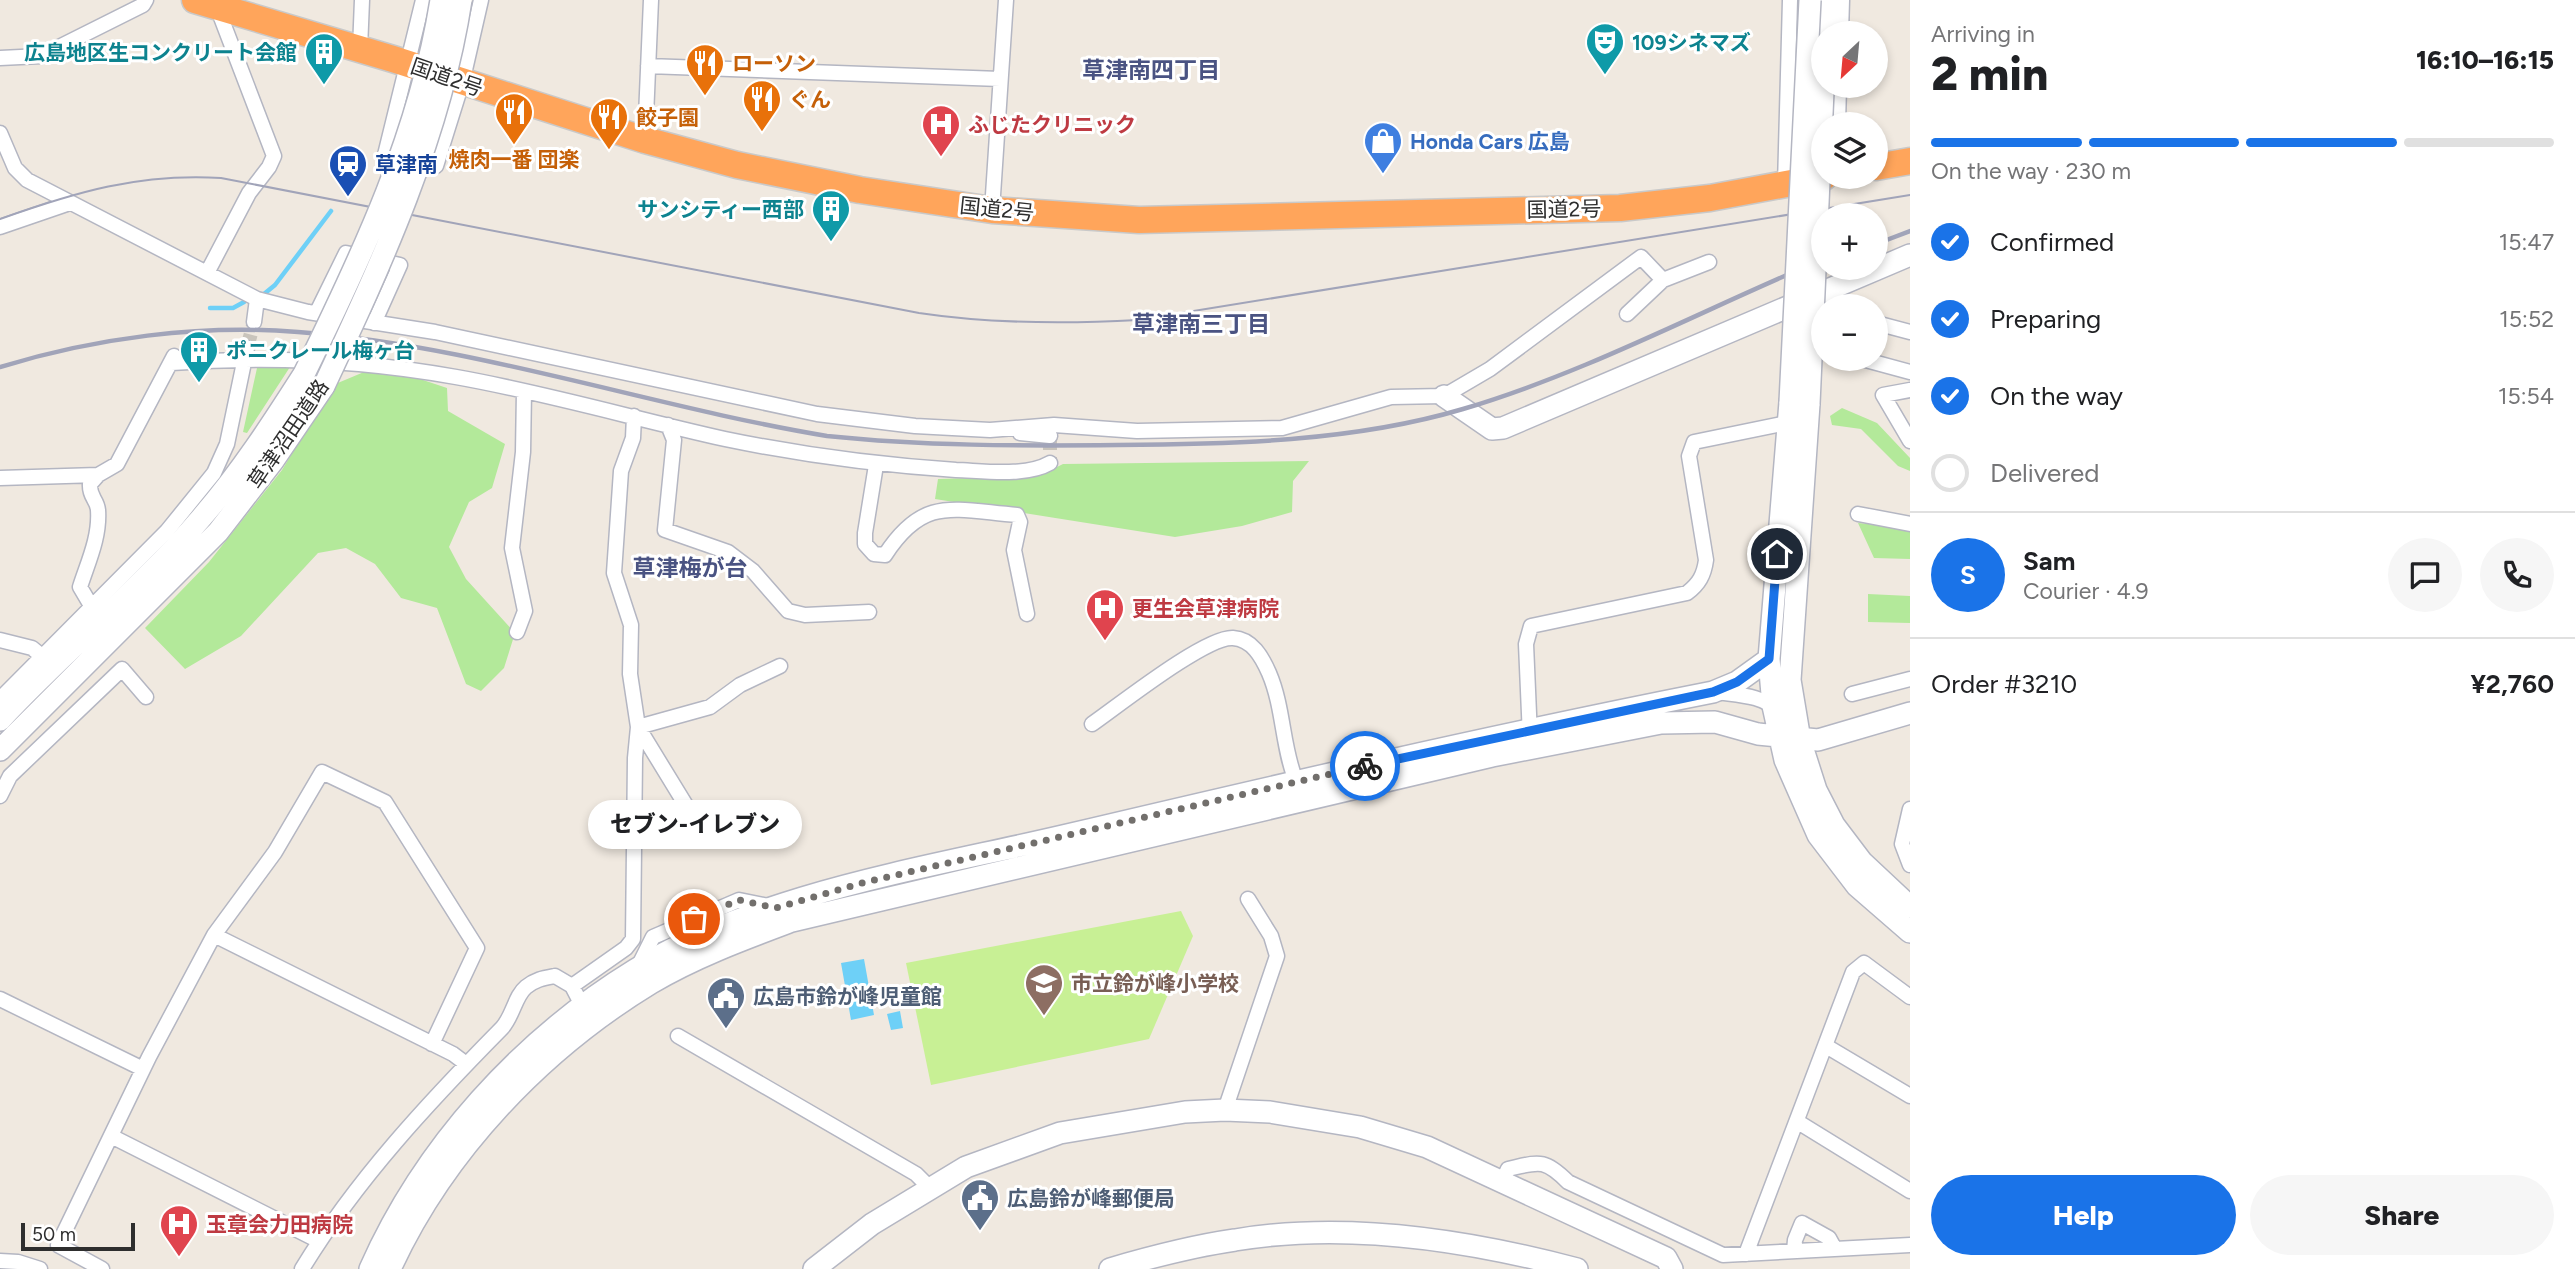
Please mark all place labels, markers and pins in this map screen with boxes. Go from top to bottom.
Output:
theatre icon: 109シネマズ [1584,21,1626,76]
place label: 109シネマズ [1632,30,1751,55]
building icon: 広島地区生コンクリート会館 [303,31,345,86]
place label: 広島地区生コンクリート会館 [24,40,297,65]
restaurant icon: ローソン [684,42,726,97]
place label: ローソン [732,51,816,76]
restaurant icon: ぐん [741,78,783,133]
place label: ぐん [789,87,831,112]
restaurant icon: 焼肉一番 団楽 [493,91,535,146]
restaurant icon: 餃子園 [588,96,630,151]
hospital icon: ふじたクリニック [920,103,962,158]
place label: 餃子園 [636,105,699,130]
place label: ふじたクリニック [968,112,1136,137]
shop icon: Honda Cars 広島 [1362,120,1404,175]
place label: Honda Cars 広島 [1410,129,1570,154]
station icon: 草津南 [327,143,369,198]
place label: 焼肉一番 団楽 [449,147,580,172]
place label: 草津南 [375,152,438,177]
building icon: サンシティー西部 [810,188,852,243]
place label: サンシティー西部 [637,197,804,222]
building icon: ポニクレール梅ヶ台 [178,329,220,384]
place label: ポニクレール梅ヶ台 [226,338,415,363]
pin [1747,524,1807,584]
hospital icon: 更生会草津病院 [1084,587,1126,642]
place label: 更生会草津病院 [1132,596,1279,621]
callout: セブン-イレブン [587,800,801,849]
pin [664,889,724,949]
school or university icon: 市立鈴が峰小学校 [1023,962,1065,1017]
place label: 市立鈴が峰小学校 [1071,971,1239,996]
public building icon: 広島市鈴が峰児童館 [705,975,747,1030]
place label: 広島市鈴が峰児童館 [753,984,942,1009]
public building icon: 広島鈴が峰郵便局 [959,1177,1001,1232]
place label: 広島鈴が峰郵便局 [1007,1186,1175,1211]
hospital icon: 玉章会力田病院 [158,1203,200,1258]
place label: 玉章会力田病院 [206,1212,353,1237]

